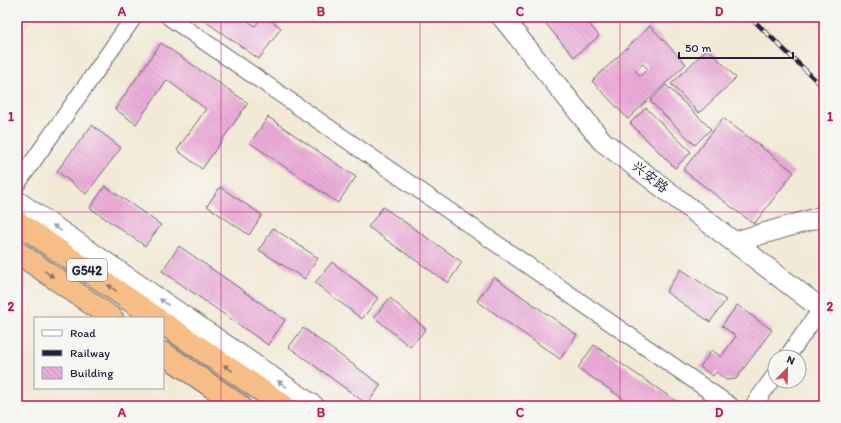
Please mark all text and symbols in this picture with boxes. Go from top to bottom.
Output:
text: A [117,4,127,19]
text: B [317,4,326,19]
text: C [516,4,525,19]
text: D [715,4,724,19]
scale bar [679,34,793,60]
text: 50 m [685,41,711,55]
text: 1 [8,109,14,124]
text: 1 [827,109,833,124]
street label: 兴安路 [628,157,672,197]
one-way arrow [52,224,62,232]
road number: G542 [67,259,107,281]
one-way arrow [44,270,54,278]
one-way arrow [107,284,118,292]
one-way arrow [159,298,169,306]
text: 2 [8,299,15,314]
text: 2 [827,299,834,314]
legend [34,317,164,389]
text: Road [70,326,96,340]
text: Railway [70,346,110,360]
north arrow [767,349,807,389]
text: N [785,353,797,368]
one-way arrow [223,364,234,372]
text: Building [70,366,114,380]
one-way arrow [277,380,288,388]
text: A [117,405,127,420]
text: B [317,405,326,420]
text: C [516,405,525,420]
text: D [715,405,724,420]

